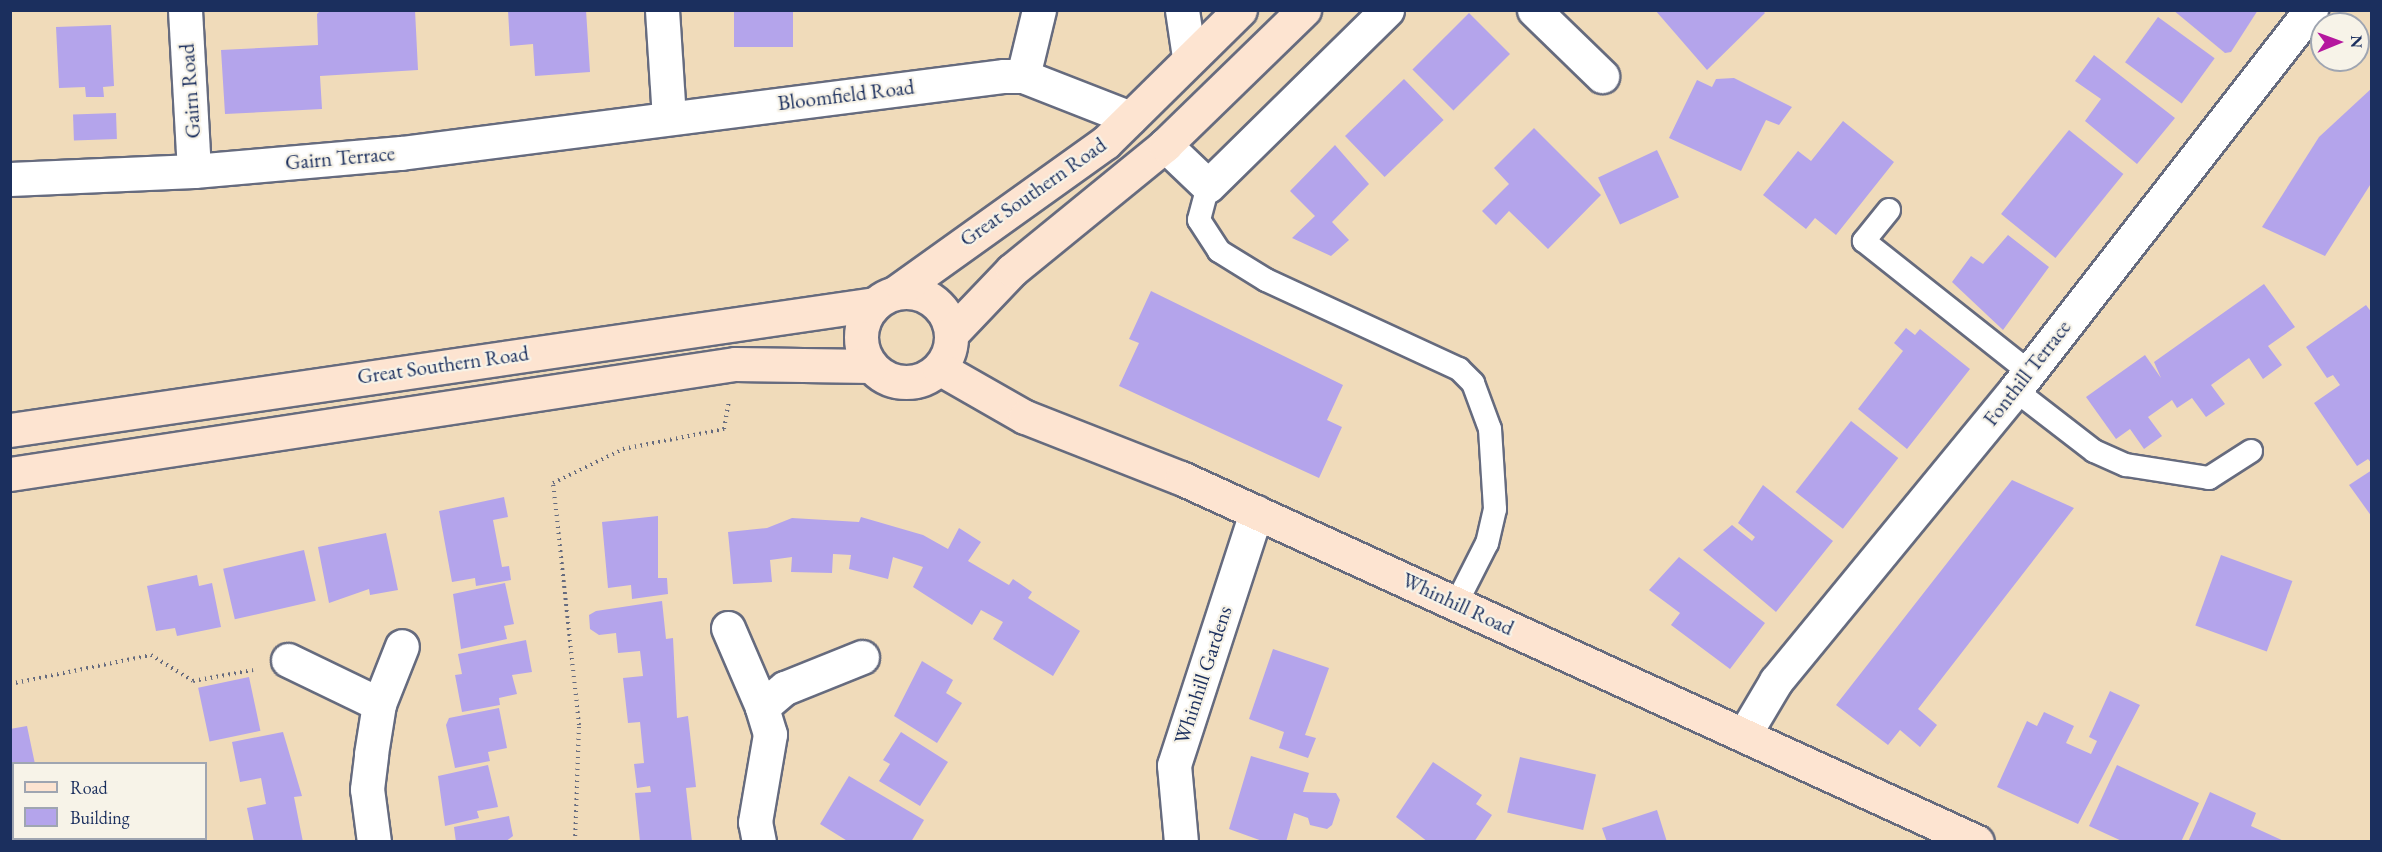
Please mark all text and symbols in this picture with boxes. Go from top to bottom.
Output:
north arrow [2310,12,2370,72]
text: N [2346,35,2367,48]
street label: Gairn Road [174,43,206,139]
street label: Bloomfield Road [776,74,916,116]
street label: Great Southern Road [955,132,1111,252]
street label: Gairn Terrace [284,141,396,175]
street label: Fonthill Terrace [1978,315,2076,431]
street label: Great Southern Road [356,341,530,389]
street label: Whinhill Road [1398,567,1518,641]
street label: Whinhill Gardens [1169,603,1237,747]
legend [12,762,207,840]
text: Road [70,776,108,799]
text: Building [70,806,130,829]

